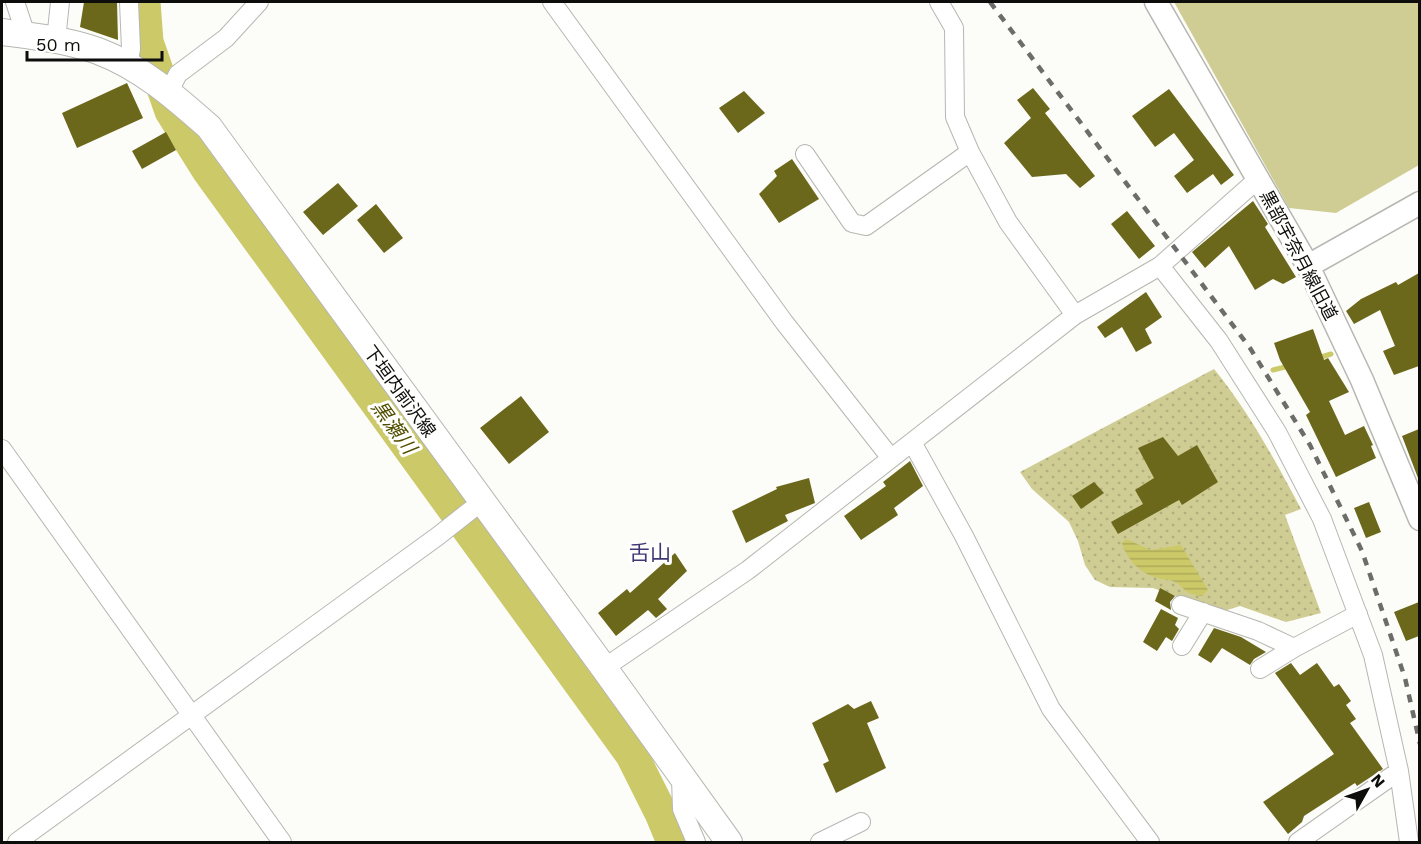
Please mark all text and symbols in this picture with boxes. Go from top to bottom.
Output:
scale bar [27,24,162,62]
text: 50 m [36,34,81,55]
street label: 黒部宇奈月線旧道 [1256,186,1342,324]
street label: 下垣内前沢線 [360,341,440,441]
water label: 黒瀬川 [367,396,423,460]
district label: 舌山 [629,540,671,565]
north arrow [1337,760,1397,820]
text: N [1367,770,1389,791]

